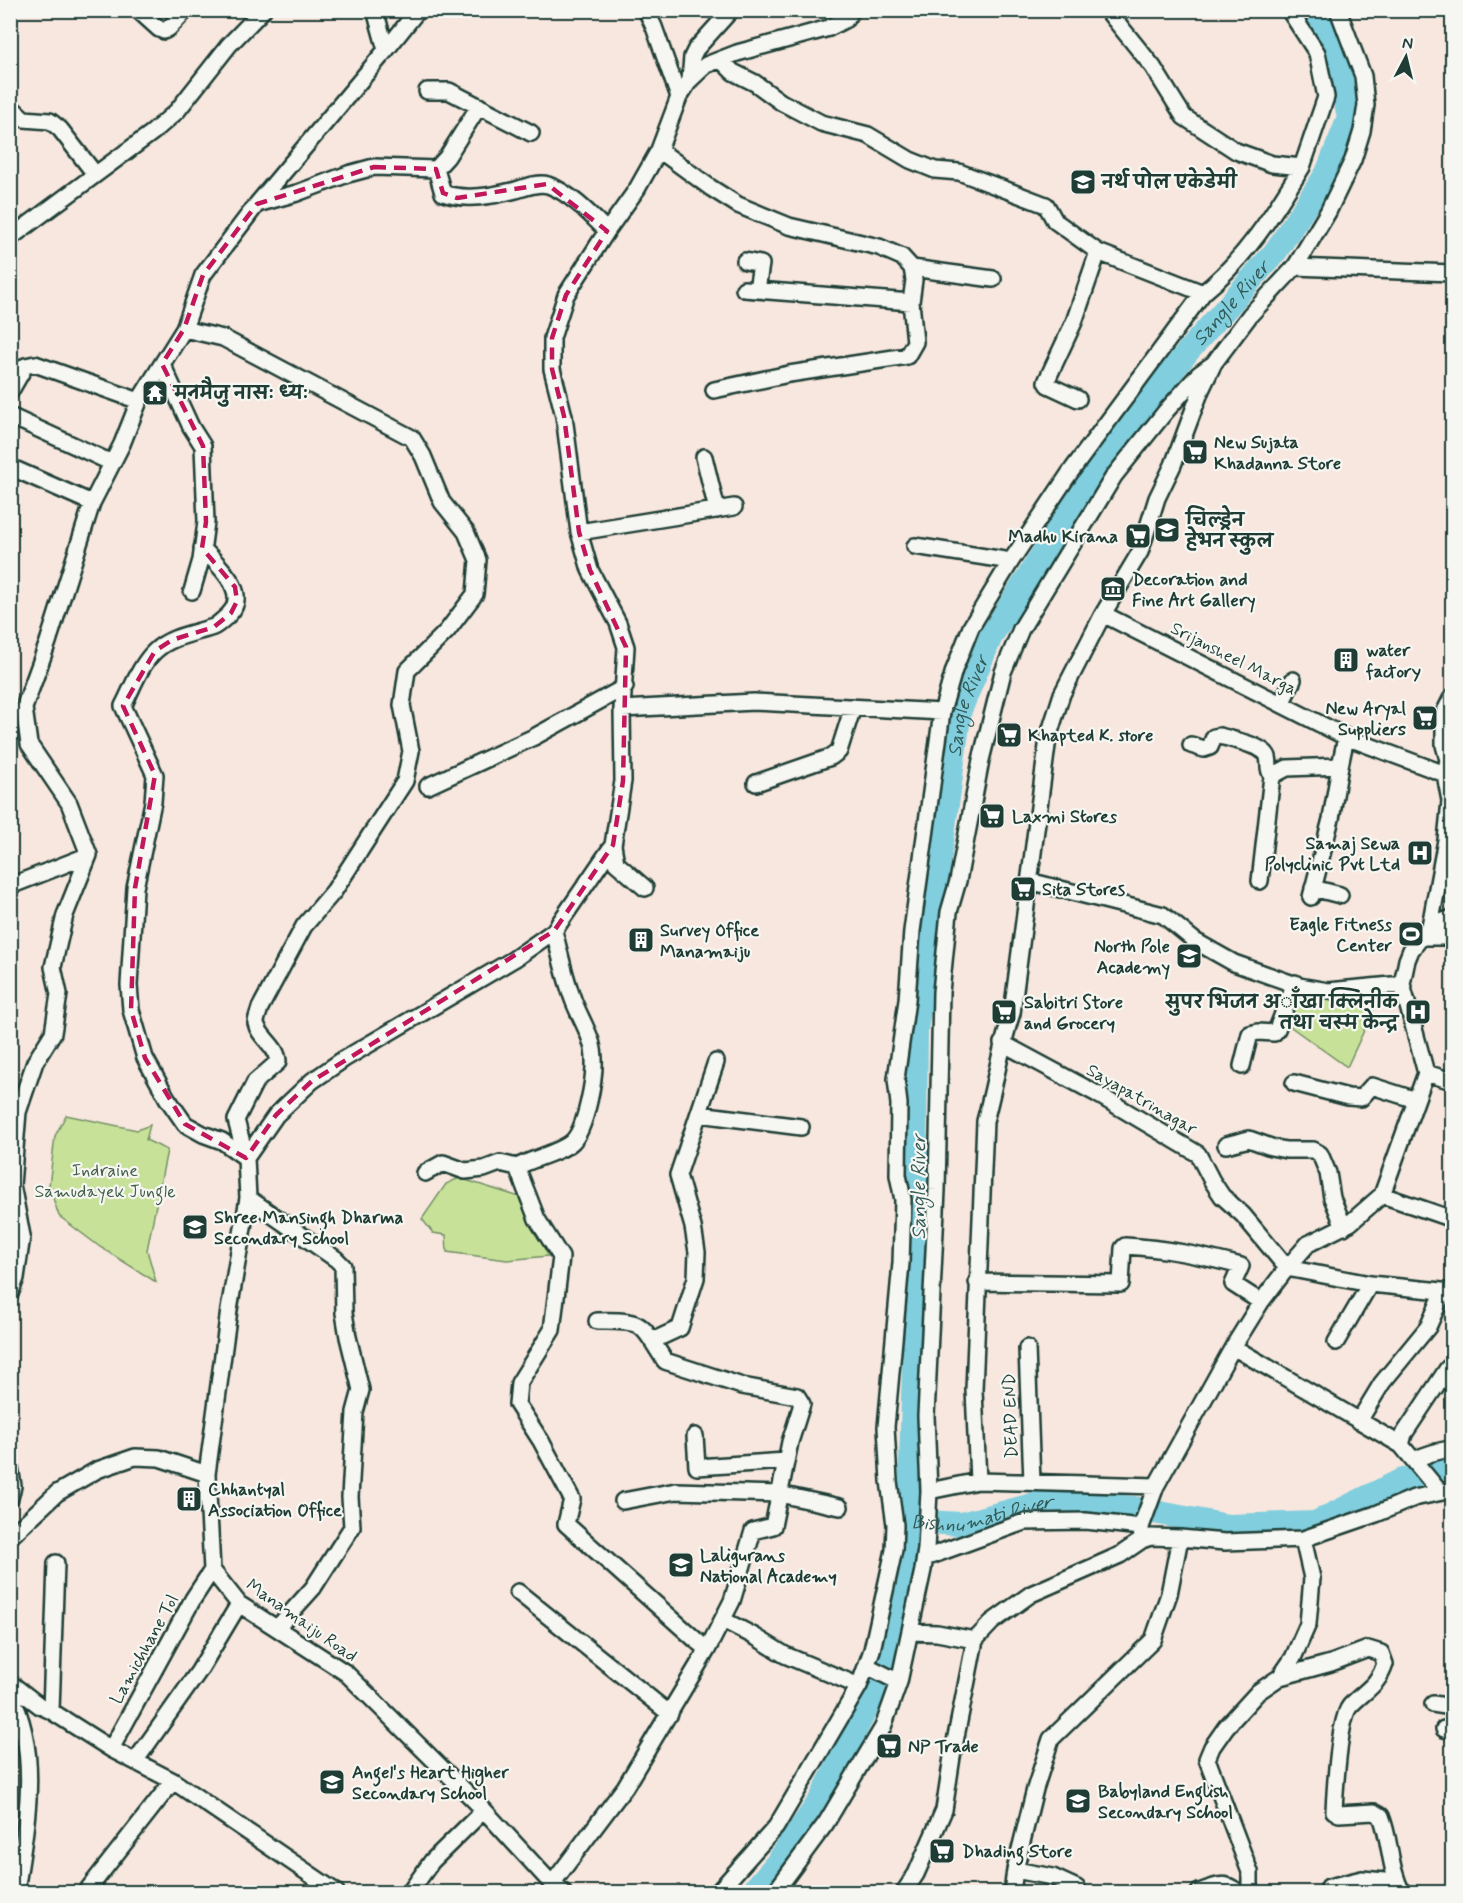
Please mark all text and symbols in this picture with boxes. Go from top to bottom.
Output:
north arrow [1376,27,1436,87]
text: N [1401,33,1414,55]
school or university icon: नर्थ पोल एकेडेमी [1068,167,1098,197]
place label: नर्थ पोल एकेडेमी [1100,167,1238,195]
water label: Sangle River [1187,253,1278,352]
place label: मनमैजु नासः ध्यः [172,376,308,407]
temple icon: मनमैजु नासः ध्यः [140,378,170,408]
place label: New Sujata Khadanna Store [1214,431,1341,476]
supermarket icon: New Sujata Khadanna Store [1180,437,1210,467]
place label: चिल्ड्रेन हेभन स्कुल [1184,505,1275,555]
school or university icon: चिल्ड्रेन हेभन स्कुल [1152,515,1182,545]
supermarket icon: Madhu Kirana [1123,521,1153,551]
place label: Madhu Kirana [1008,525,1118,549]
place label: Decoration and Fine Art Gallery [1132,568,1256,613]
museum icon: Decoration and Fine Art Gallery [1098,574,1128,604]
street label: Srijansheel Marga [1166,617,1301,701]
place label: water factory [1365,639,1421,684]
building icon: water factory [1331,645,1361,675]
water label: Sangle River [942,649,997,758]
place label: New Aryal Suppliers [1326,697,1407,742]
supermarket icon: New Aryal Suppliers [1410,703,1440,733]
supermarket icon: Khapted K. store [994,720,1024,750]
place label: Khapted K. store [1028,724,1153,748]
supermarket icon: Laxmi Stores [977,801,1007,831]
place label: Laxmi Stores [1012,805,1117,829]
place label: Samaj Sewa Polyclinic Pvt Ltd [1265,832,1400,877]
hospital icon: Samaj Sewa Polyclinic Pvt Ltd [1405,838,1435,868]
supermarket icon: Sita Stores [1008,874,1038,904]
place label: Sita Stores [1042,878,1125,902]
place label: Eagle Fitness Center [1289,913,1392,958]
place label: Survey Office Manamaiju [660,919,759,964]
sports icon: Eagle Fitness Center [1396,919,1426,949]
building icon: Survey Office Manamaiju [626,925,656,955]
place label: North Pole Academy [1094,935,1170,980]
school or university icon: North Pole Academy [1174,941,1204,971]
place label: सुपर भिजन अाँखा क्लिनीक तथा चस्म केन्द्र [1165,985,1400,1036]
place label: Sabitri Store and Grocery [1024,991,1123,1036]
supermarket icon: Sabitri Store and Grocery [989,997,1019,1027]
hospital icon: सुपर भिजन अाँखा क्लिनीक तथा चस्म केन्द्र [1403,997,1433,1027]
street label: Sayapatrinagar [1082,1058,1202,1142]
water label: Sangle River [906,1132,935,1239]
park label: Indraine Samudayek Jungle [34,1159,176,1206]
place label: Shree Mansingh Dharma Secondary School [214,1206,404,1251]
school or university icon: Shree Mansingh Dharma Secondary School [180,1212,210,1242]
street label: DEAD END [998,1373,1024,1459]
place label: Chhantyal Association Office [208,1478,342,1523]
building icon: Chhantyal Association Office [174,1484,204,1514]
water label: Bishnumati River [910,1489,1056,1539]
place label: Laligurans National Academy [700,1544,837,1589]
school or university icon: Laligurans National Academy [666,1550,696,1580]
street label: Manamaiju Road [241,1573,362,1668]
street label: Lamichhane Tol [105,1590,185,1709]
supermarket icon: NP Trade [874,1731,904,1761]
place label: NP Trade [908,1735,979,1759]
place label: Angel's Heart Higher Secondary School [352,1761,509,1806]
school or university icon: Angel's Heart Higher Secondary School [317,1767,347,1797]
place label: Babyland English Secondary School [1098,1780,1233,1825]
school or university icon: Babyland English Secondary School [1063,1786,1093,1816]
supermarket icon: Dhading Store [927,1836,957,1866]
place label: Dhading Store [962,1840,1072,1866]

